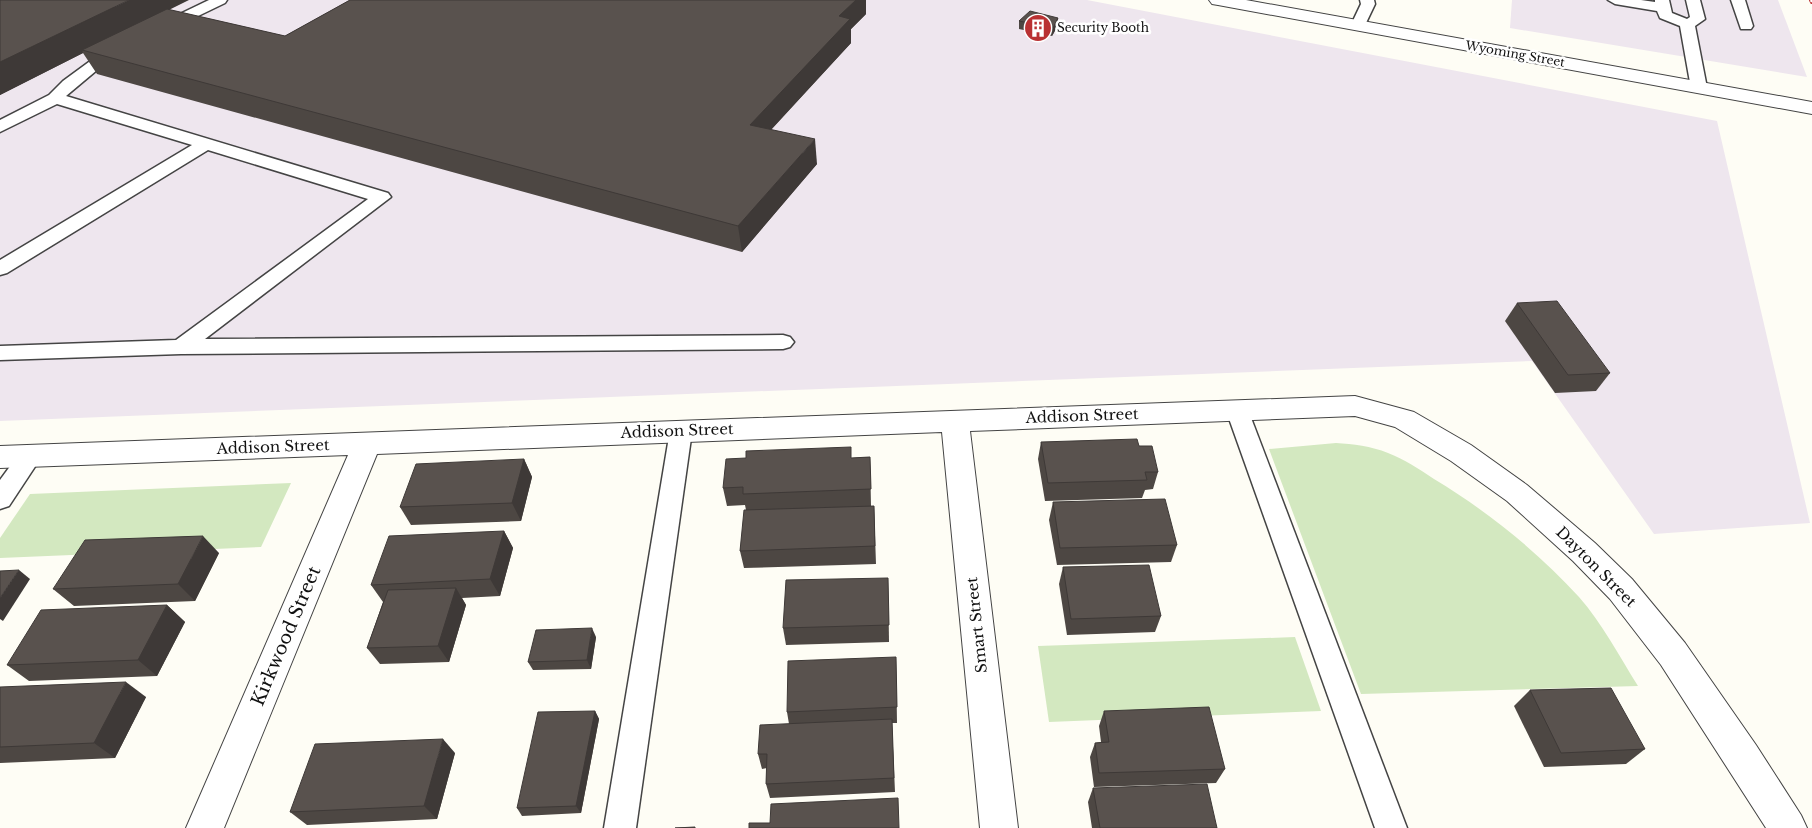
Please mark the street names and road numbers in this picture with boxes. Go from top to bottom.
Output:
street label: Wyoming Street [1463,37,1566,70]
street label: Addison Street [1024,404,1139,427]
street label: Addison Street [619,419,734,442]
street label: Addison Street [215,435,330,458]
street label: Dayton Street [1552,522,1641,611]
street label: Kirkwood Street [247,563,325,709]
street label: Smart Street [962,576,991,674]

